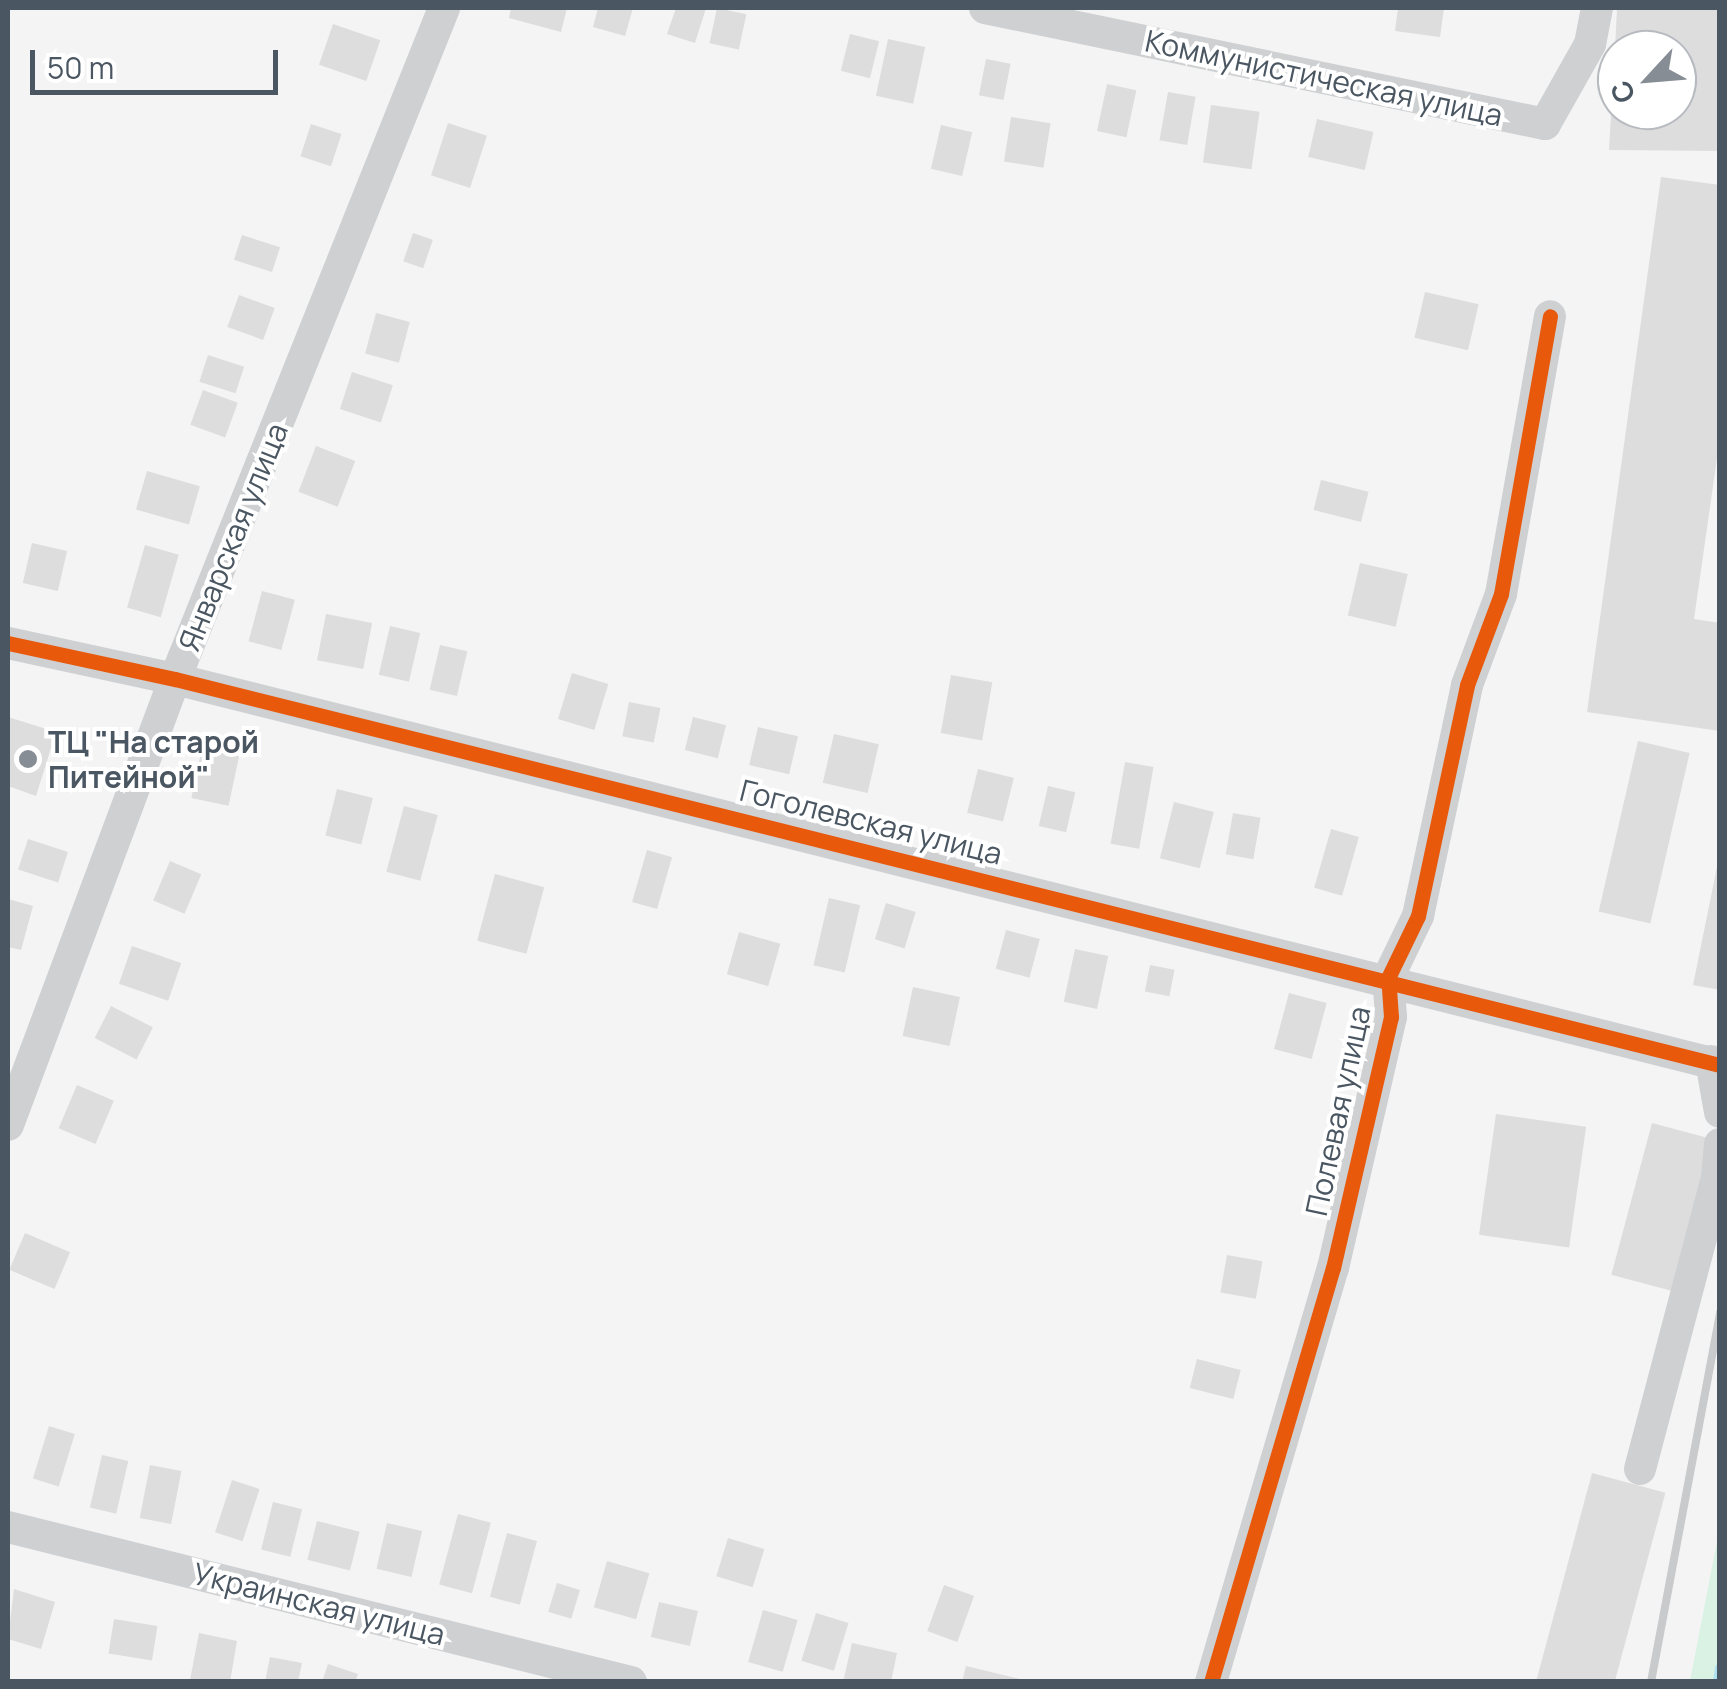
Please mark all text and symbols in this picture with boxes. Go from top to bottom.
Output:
street label: Коммунистическая улица [1142,23,1506,133]
scale bar [35,30,282,92]
north arrow [1597,30,1697,130]
text: 50 m [47,47,114,88]
text: С [1600,75,1643,110]
street label: Январская улица [171,418,295,656]
place label: ТЦ "На старой Питейной" [48,724,259,794]
marker: ТЦ "На старой Питейной" [17,748,39,770]
street label: Гоголевская улица [736,772,1006,872]
street label: Полевая улица [1298,1003,1378,1219]
street label: Украинская улица [189,1555,449,1653]

